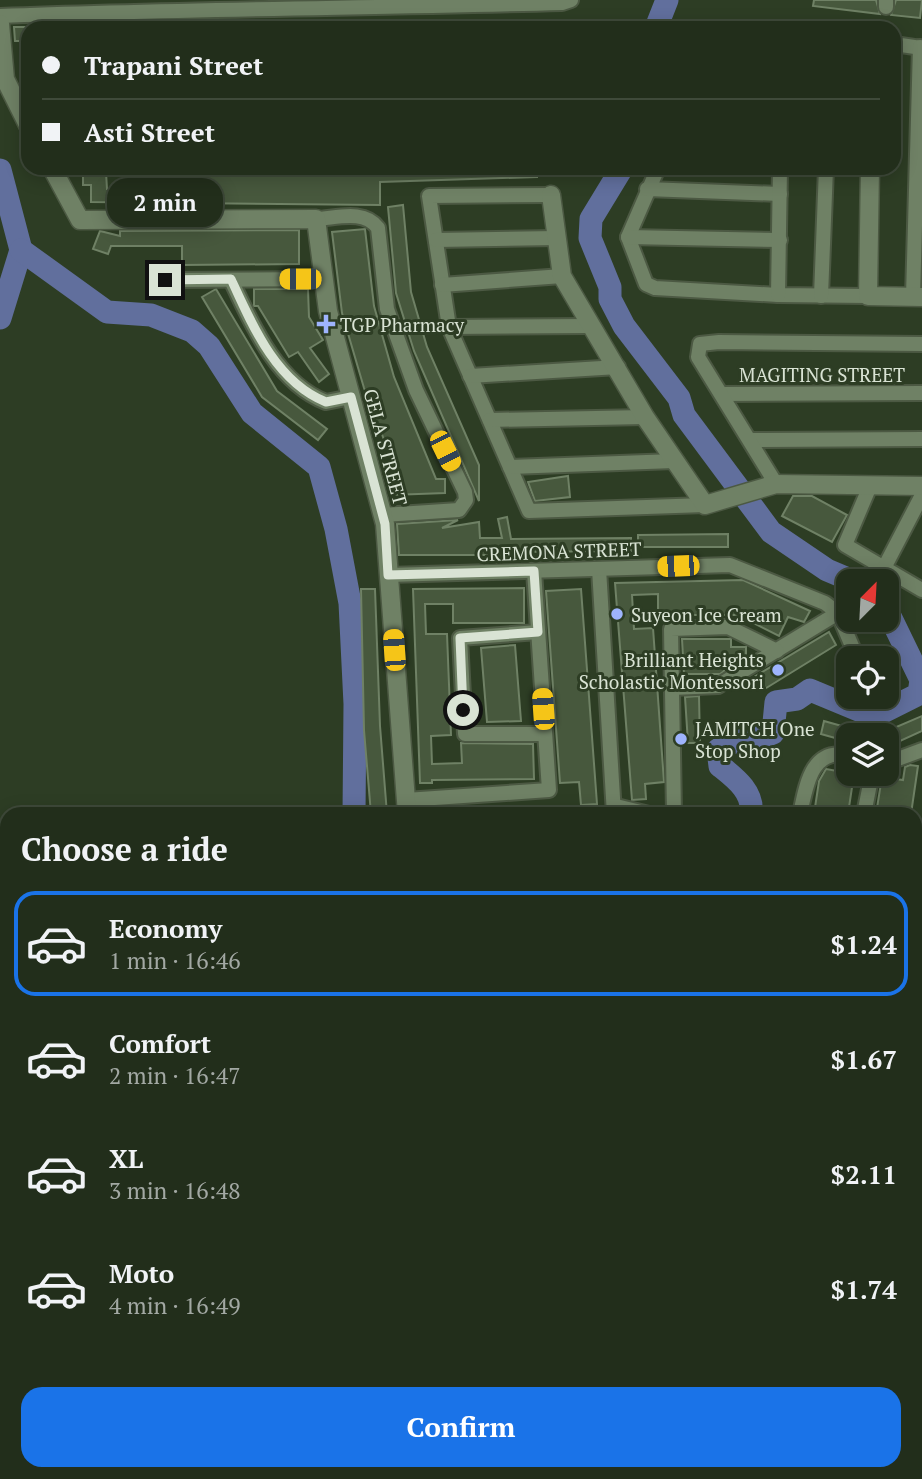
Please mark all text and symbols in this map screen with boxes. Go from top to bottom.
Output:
text: Trapani Street [84,48,263,82]
text: Asti Street [84,115,215,149]
callout: 2 min [107,178,223,228]
text: 2 min [134,187,196,218]
route end [149,264,181,296]
car [280,269,322,290]
place label: TGP Pharmacy [340,312,465,337]
marker: TGP Pharmacy [318,316,334,332]
street label: MAGITING STREET [739,362,905,387]
street label: GELA STREET [358,386,414,508]
car [427,428,464,474]
street label: CREMONA STREET [476,536,642,566]
car [657,555,700,577]
north arrow [836,569,900,632]
map controls [836,569,899,786]
place label: Suyeon Ice Cream [631,602,782,627]
marker: Suyeon Ice Cream [609,606,625,622]
car [383,628,406,672]
button: locate [836,646,899,709]
place label: Brilliant Heights Scholastic Montessori [579,647,764,694]
marker: Brilliant Heights Scholastic Montessori [770,662,786,678]
car [532,687,555,731]
route start [447,694,479,726]
place label: JAMITCH One Stop Shop [695,716,815,763]
button: layers [836,723,899,786]
marker: JAMITCH One Stop Shop [673,731,689,747]
text: Choose a ride [21,828,228,870]
text: Economy [109,911,222,945]
icon: car [25,912,88,975]
text: $1.24 [831,927,897,961]
text: 1 min · 16:46 [109,945,241,976]
text: Comfort [109,1026,211,1060]
icon: car [25,1027,88,1090]
text: $1.67 [831,1042,897,1076]
text: 2 min · 16:47 [109,1060,241,1091]
text: XL [109,1141,143,1175]
icon: car [25,1142,88,1205]
text: $2.11 [831,1157,897,1191]
text: 3 min · 16:48 [109,1175,241,1206]
text: Moto [109,1256,174,1290]
icon: car [25,1257,88,1320]
text: $1.74 [831,1272,897,1306]
text: 4 min · 16:49 [109,1290,241,1321]
button: Confirm [21,1387,901,1467]

